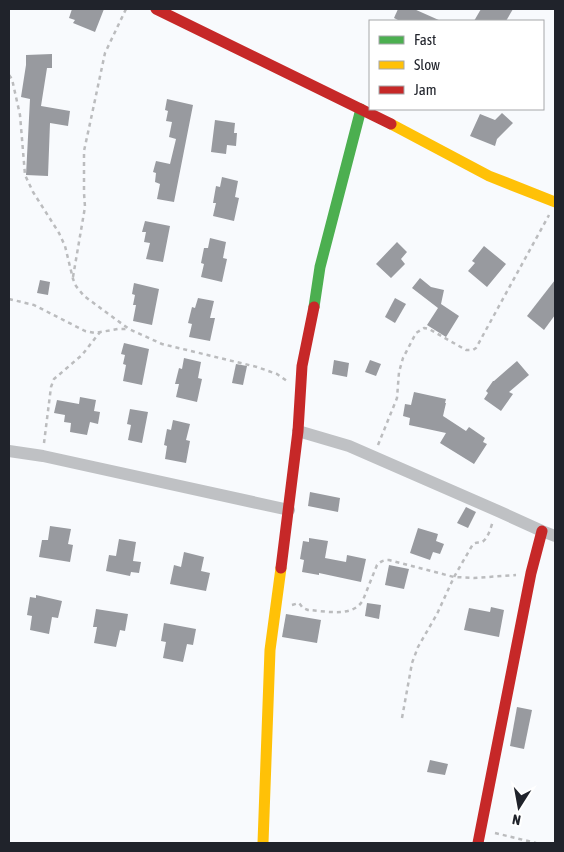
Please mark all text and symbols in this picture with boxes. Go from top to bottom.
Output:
legend [369,20,544,110]
text: Fast [414,31,436,48]
text: Slow [414,56,440,73]
text: Jam [414,81,437,98]
north arrow [494,782,544,832]
text: N [511,811,522,828]

